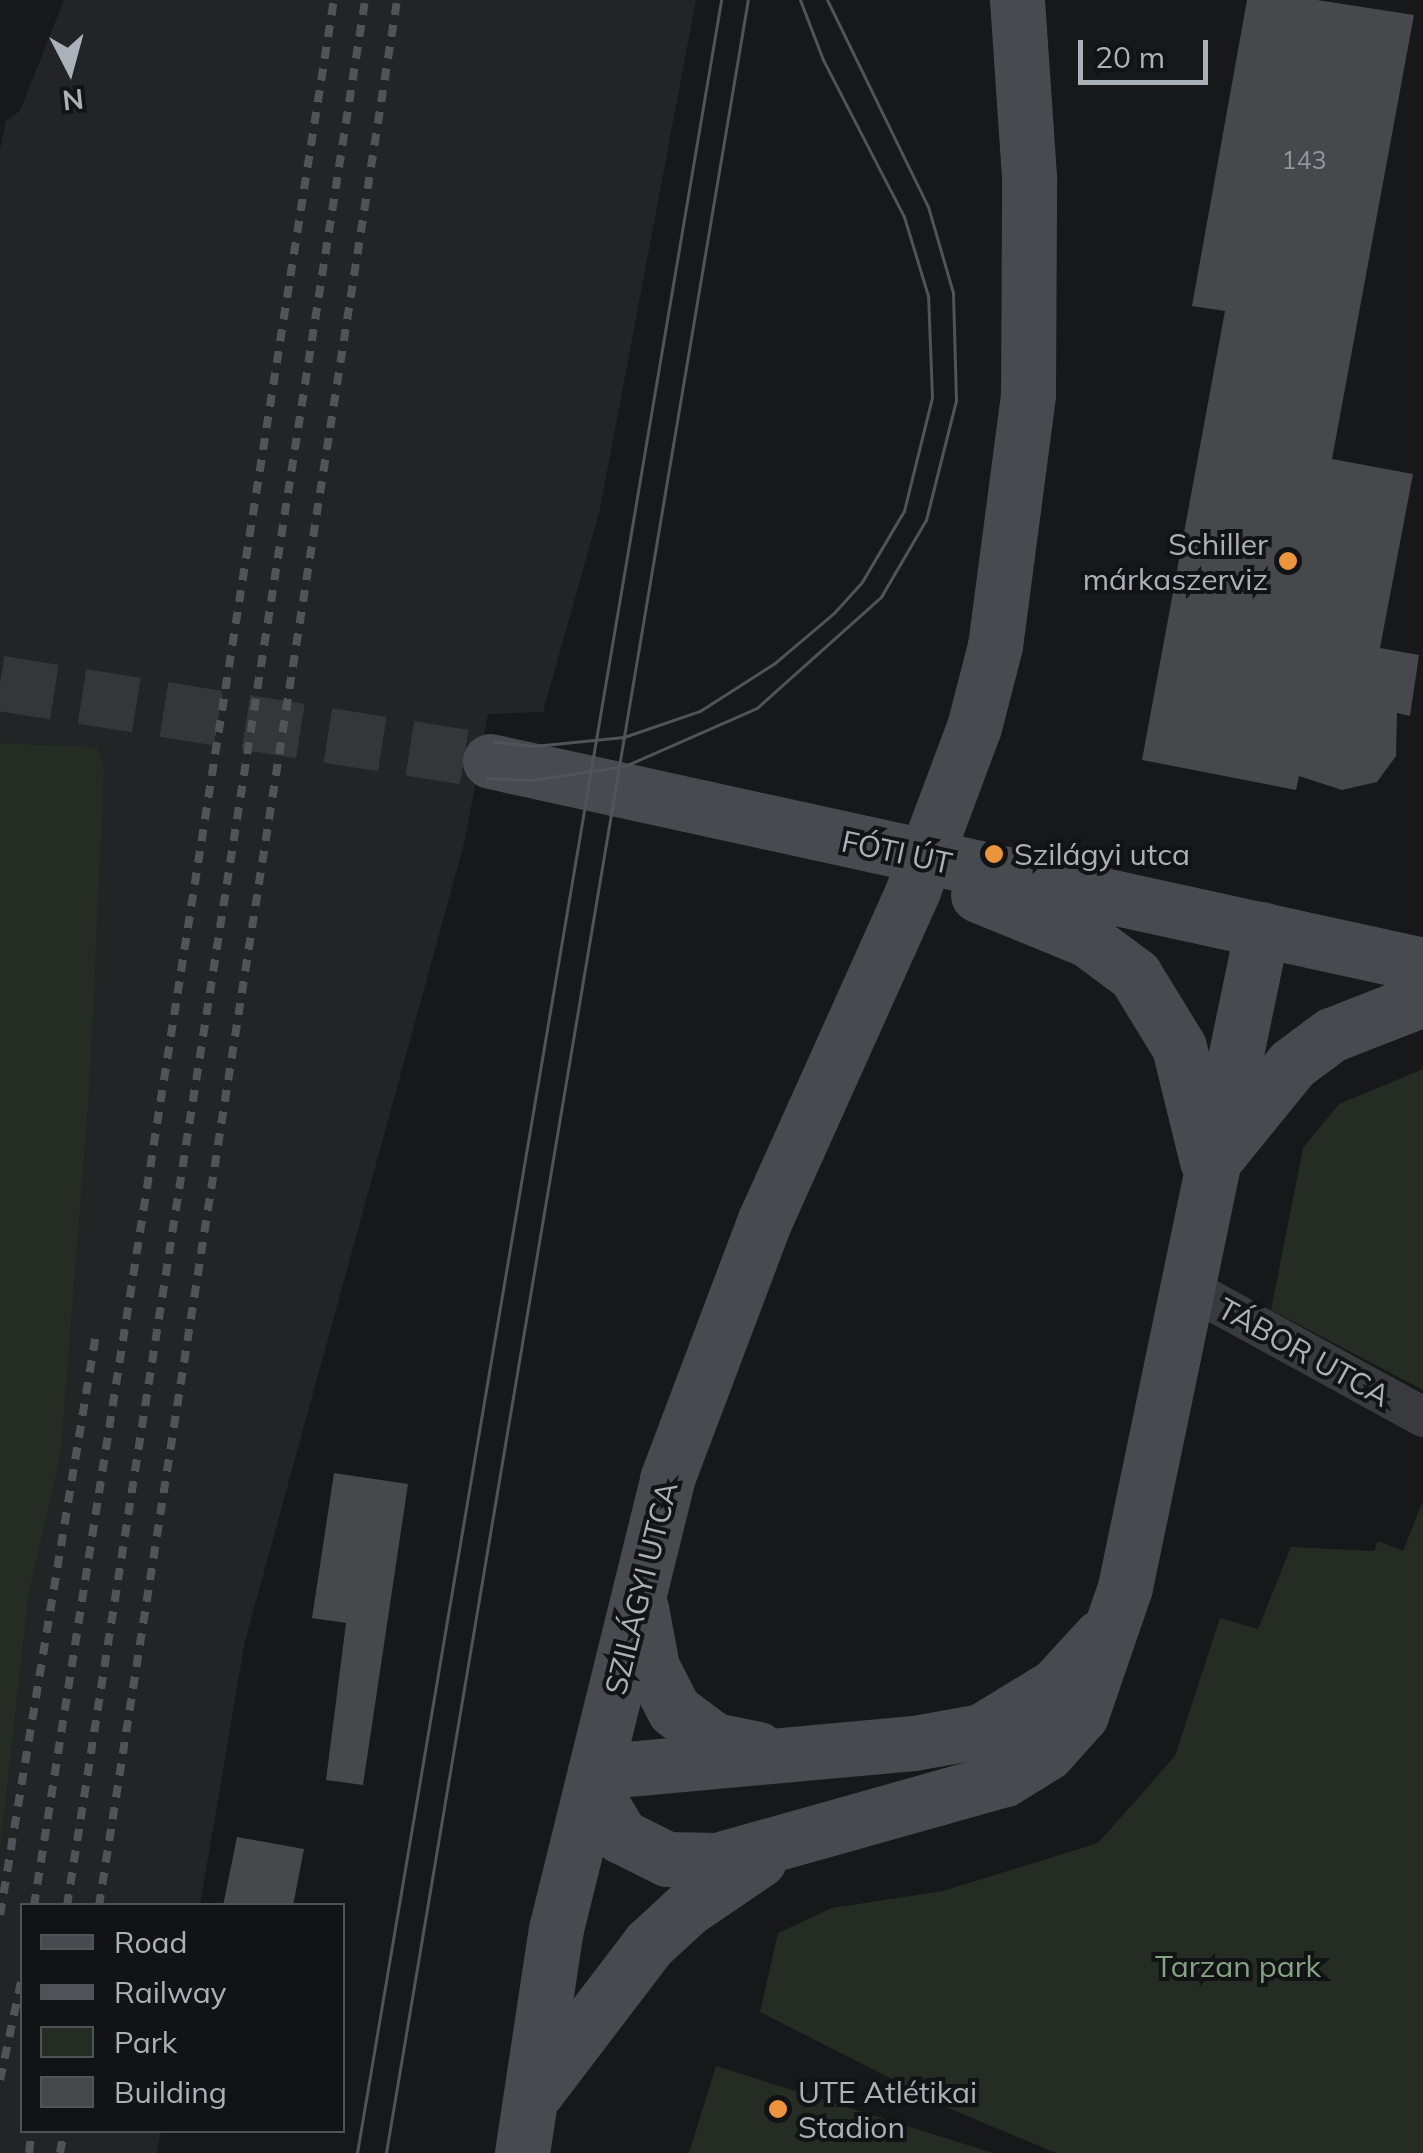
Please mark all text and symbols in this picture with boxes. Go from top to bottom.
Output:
north arrow [20,20,120,120]
scale bar [1083,20,1213,82]
text: 20 m [1095,38,1165,76]
text: N [61,82,86,119]
house number: 143 [1282,145,1326,175]
place label: Schiller márkaszerviz [1083,526,1268,596]
marker: Schiller márkaszerviz [1277,550,1299,572]
street label: FÓTI ÚT [839,823,955,881]
place label: Szilágyi utca [1014,836,1190,872]
marker: Szilágyi utca [983,843,1005,865]
street label: TÁBOR UTCA [1212,1290,1396,1414]
street label: SZILÁGYI UTCA [597,1478,685,1698]
legend [20,1903,345,2133]
text: Road [114,1923,188,1961]
park label: Tarzan park [1155,1948,1321,1984]
text: Railway [114,1973,227,2011]
text: Park [114,2023,177,2061]
text: Building [114,2073,227,2111]
place label: UTE Atlétikai Stadion [798,2074,977,2144]
marker: UTE Atlétikai Stadion [767,2098,789,2120]

